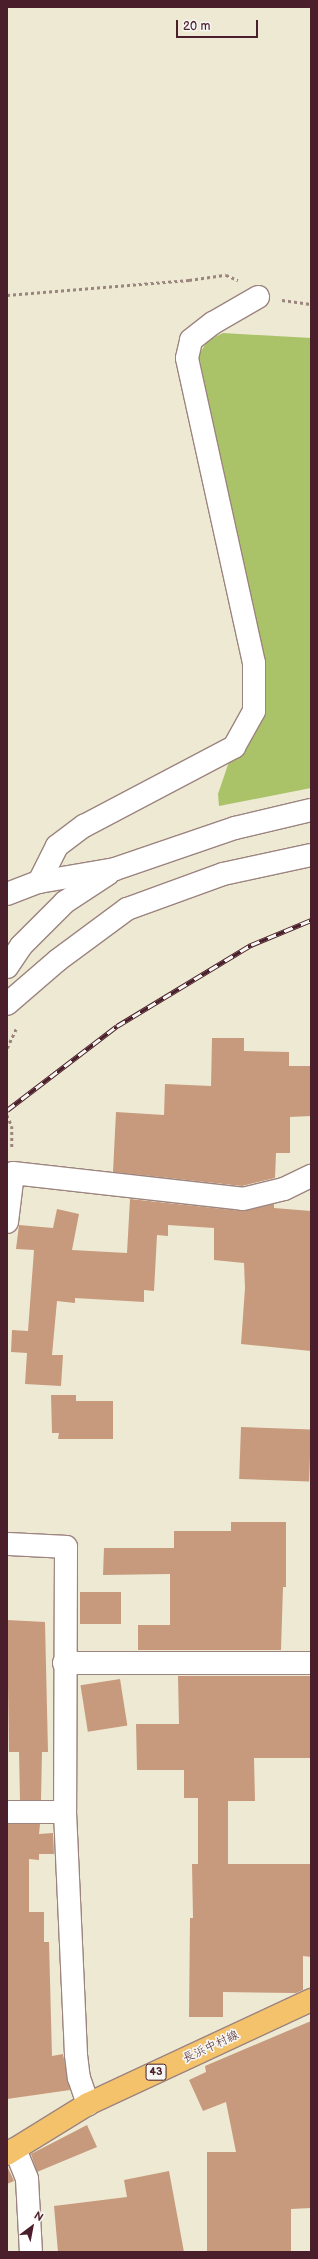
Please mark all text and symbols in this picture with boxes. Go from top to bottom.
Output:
scale bar [178,12,260,38]
text: 20 m [183,19,210,34]
street label: 長浜中村線 [181,2028,241,2066]
road number: 43 [145,2063,167,2081]
north arrow [12,2207,52,2247]
text: N [32,2209,46,2224]

